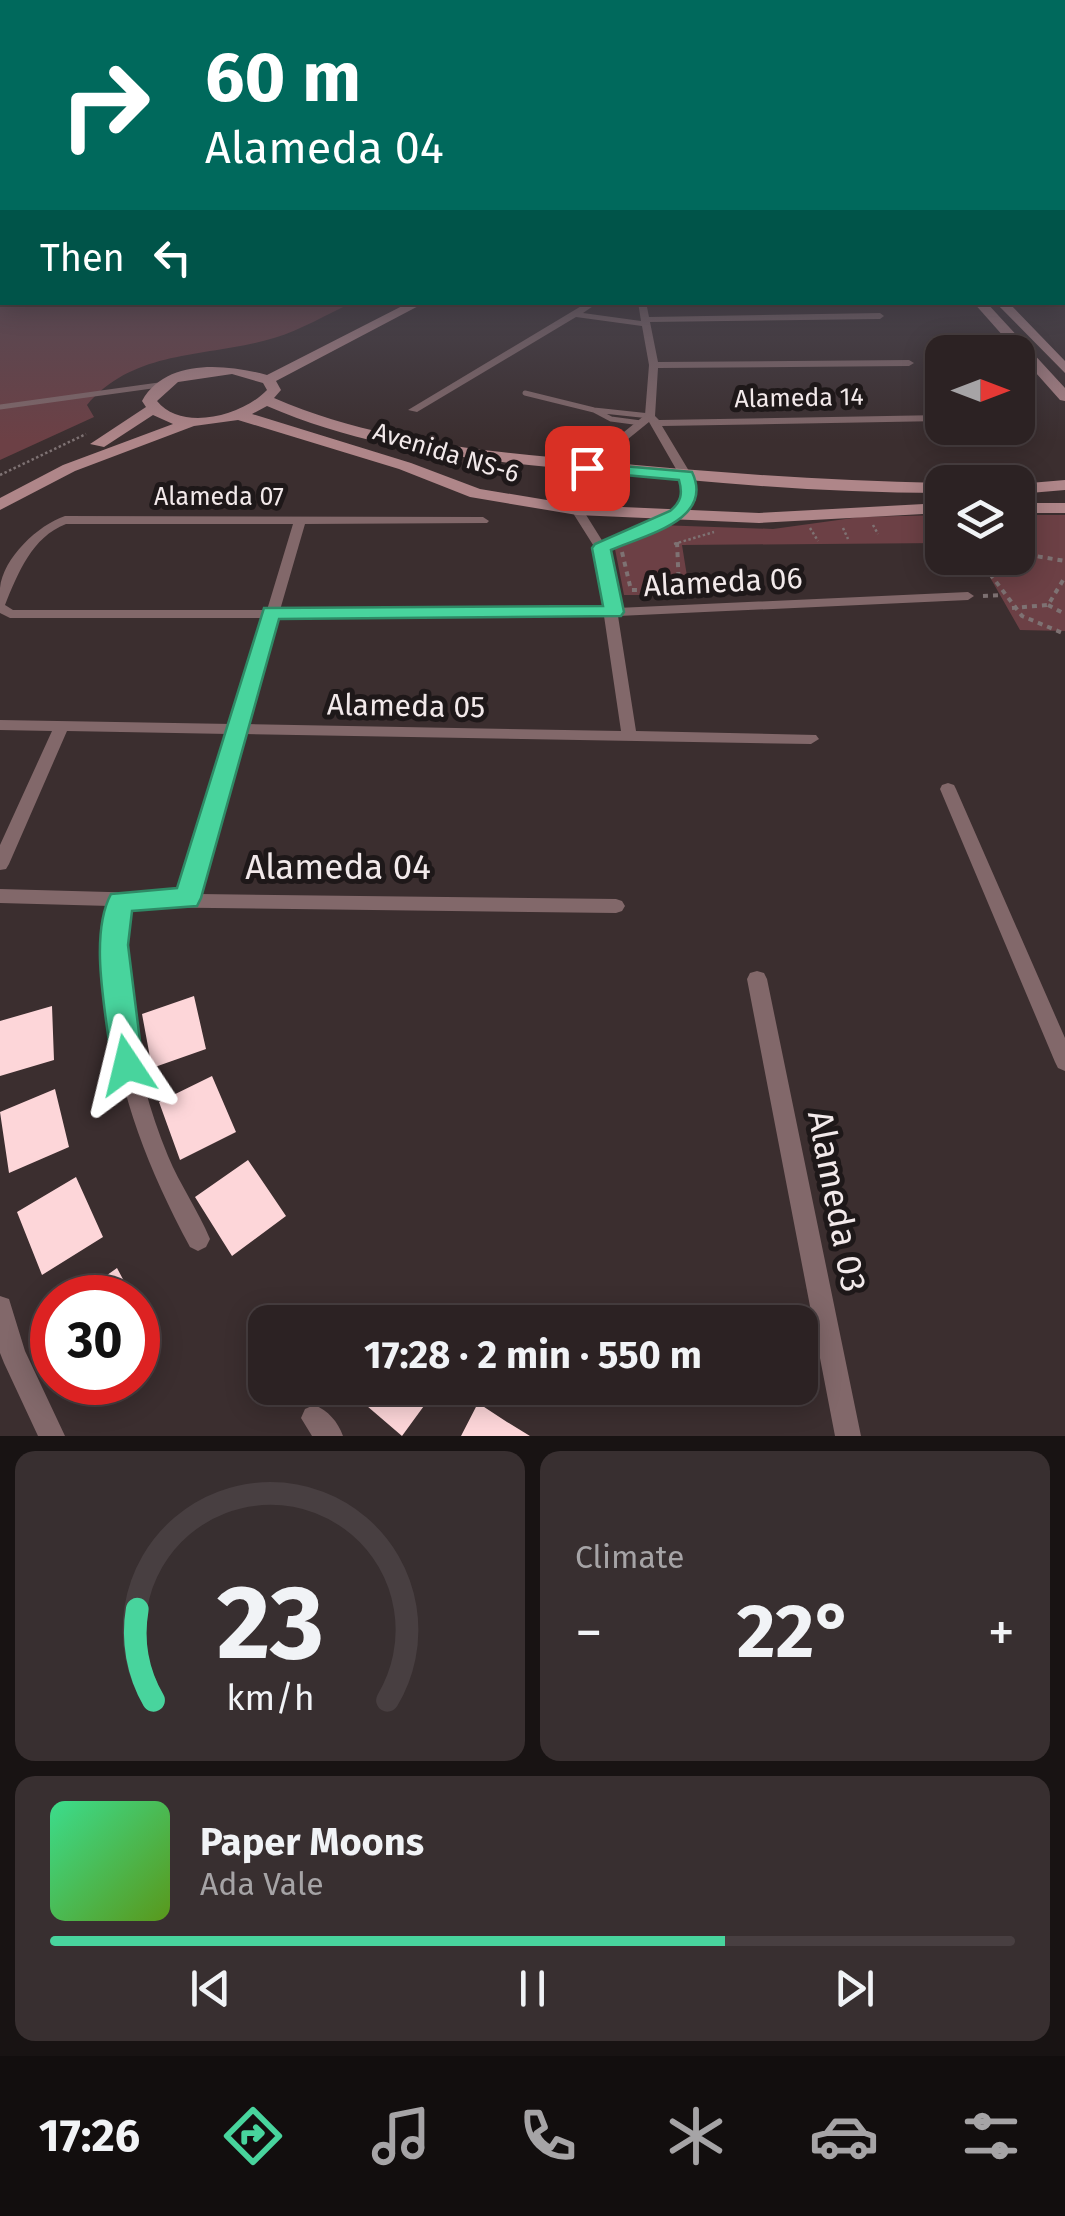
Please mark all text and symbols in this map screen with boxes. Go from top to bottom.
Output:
text: 60 m [205,36,361,120]
icon: right [40,40,170,170]
text: Alameda 04 [205,121,444,175]
icon: left [145,230,200,285]
text: Then [40,235,125,281]
north arrow [925,335,1035,445]
map controls [925,335,1035,575]
street label: Alameda 14 [734,382,864,414]
street label: Avenida NS-6 [369,417,523,489]
pin [545,426,630,511]
icon: arrive [560,441,615,496]
button: layers [925,465,1035,575]
street label: Alameda 07 [154,482,284,512]
street label: Alameda 06 [643,560,803,604]
street label: Alameda 05 [327,687,485,725]
street label: Alameda 04 [245,846,431,888]
position arrow [75,1013,179,1117]
street label: Alameda 03 [799,1107,875,1295]
speed limit sign: 30 [30,1275,160,1405]
text: 17:28 · 2 min · 550 m [364,1332,702,1378]
text: Climate [575,1538,684,1576]
text: 23 [216,1561,324,1686]
text: 22° [737,1587,853,1677]
text: − [575,1600,603,1666]
text: + [988,1600,1015,1666]
text: km/h [226,1677,314,1719]
text: Paper Moons [200,1819,424,1865]
text: Ada Vale [200,1865,324,1903]
icon: previous [183,1961,238,2016]
icon: pause [505,1961,560,2016]
icon: next [827,1961,882,2016]
icon: directions [218,2101,288,2171]
icon: music [366,2101,436,2171]
icon: phone [513,2101,583,2171]
icon: climate [661,2101,731,2171]
icon: car [809,2101,879,2171]
icon: filters [956,2101,1026,2171]
text: 17:26 [39,2109,140,2163]

